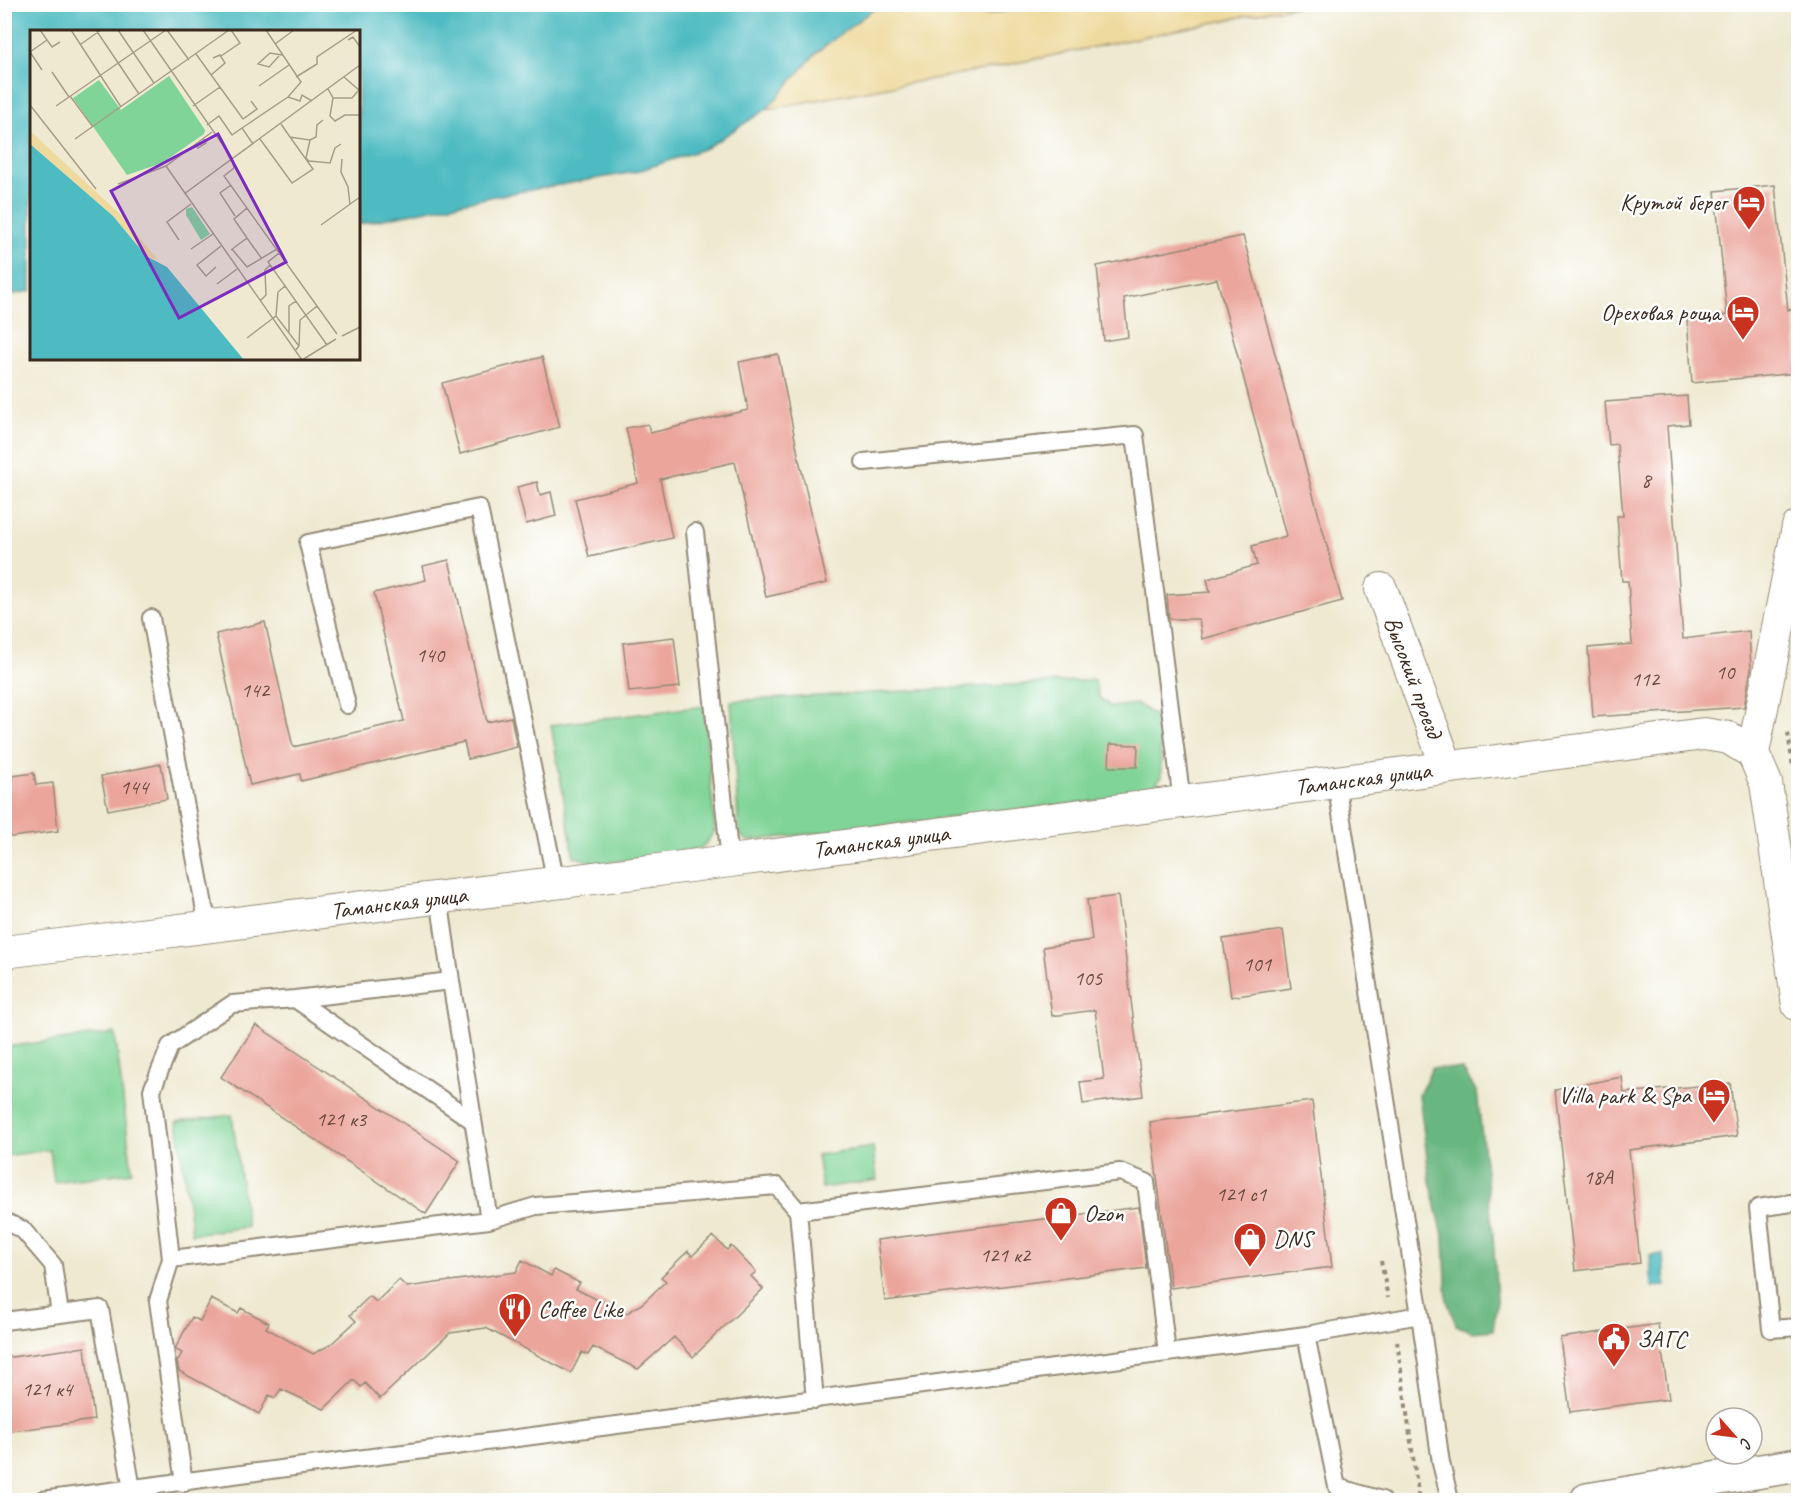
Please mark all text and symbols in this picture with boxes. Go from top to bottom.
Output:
inset map [30,30,360,360]
hotel icon: Крутой берег [1731,184,1767,231]
place label: Крутой берег [1620,187,1730,217]
hotel icon: Ореховая роща [1725,294,1761,341]
place label: Ореховая роща [1601,297,1722,327]
house number: 8 [1641,467,1653,493]
street label: Высокий проезд [1377,612,1451,744]
house number: 140 [416,642,446,668]
house number: 10 [1716,659,1736,685]
house number: 112 [1631,666,1661,692]
house number: 142 [241,677,271,703]
street label: Таманская улица [1293,755,1434,802]
house number: 144 [120,774,151,800]
street label: Таманская улица [811,817,953,865]
street label: Таманская улица [329,879,470,926]
house number: 101 [1243,951,1273,977]
house number: 105 [1074,965,1104,991]
hotel icon: Villa park & Spa [1696,1077,1732,1124]
place label: Villa park & Spa [1559,1080,1693,1110]
house number: 121 к3 [316,1106,368,1132]
house number: 18А [1583,1164,1614,1190]
house number: 121 с1 [1216,1181,1268,1207]
shop icon: Ozon [1043,1195,1079,1242]
place label: Ozon [1084,1198,1124,1228]
shop icon: DNS [1232,1221,1268,1268]
place label: DNS [1273,1224,1315,1254]
house number: 121 к2 [980,1242,1032,1268]
restaurant icon: Coffee Like [497,1291,533,1338]
place label: Coffee Like [538,1294,625,1324]
public building icon: ЗАГС [1596,1321,1632,1368]
place label: ЗАГС [1637,1324,1689,1354]
house number: 121 к4 [22,1376,75,1402]
north arrow [1704,1406,1764,1466]
text: С [1735,1434,1757,1453]

